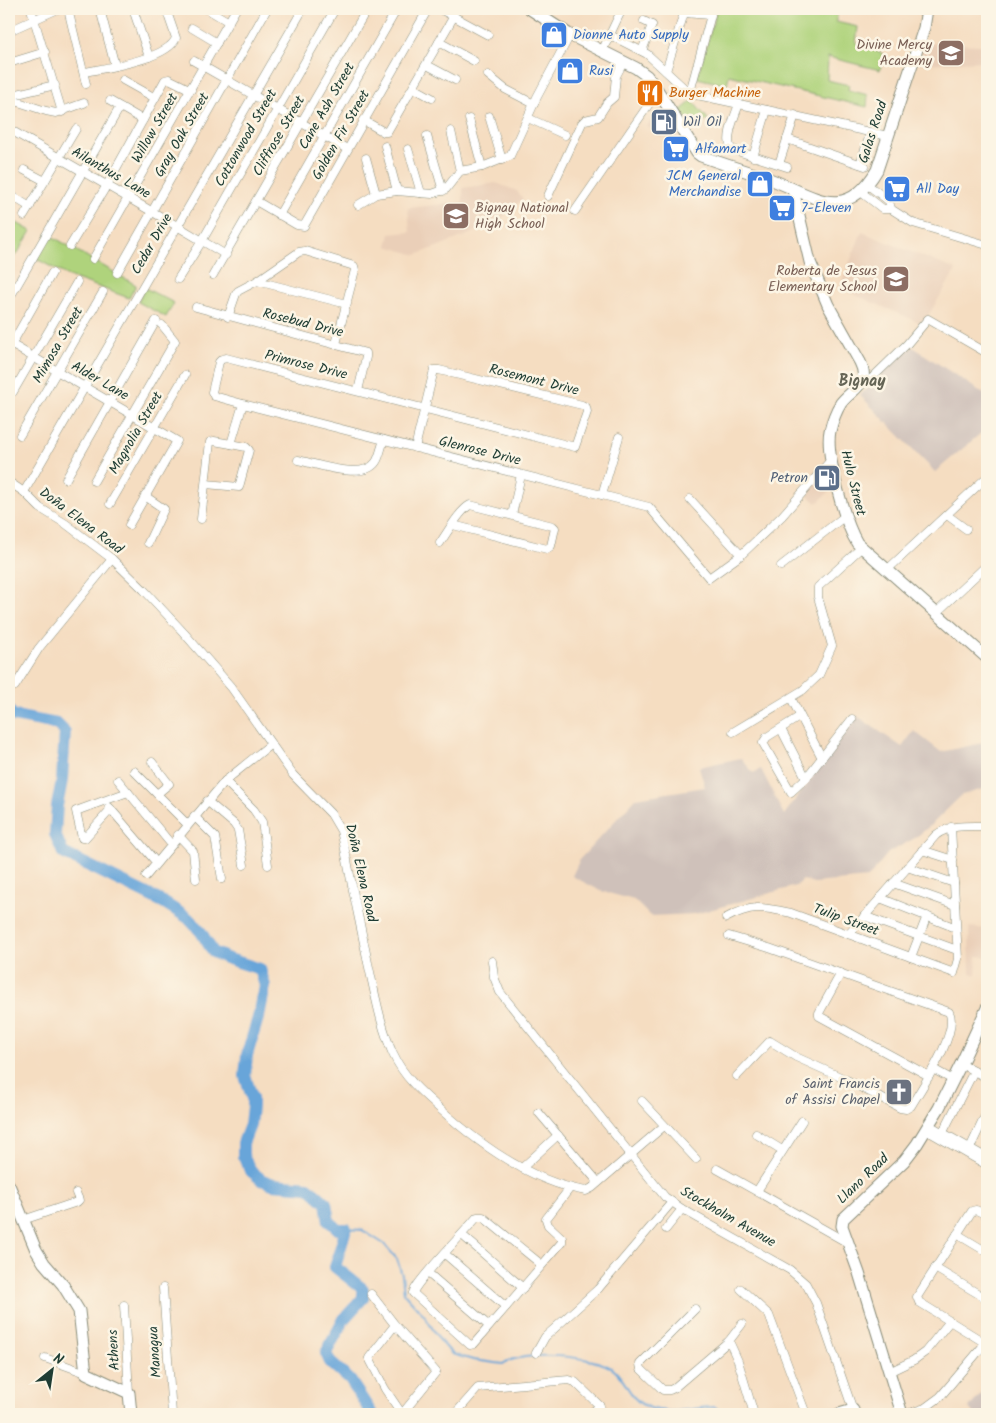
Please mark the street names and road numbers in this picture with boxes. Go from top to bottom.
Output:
street label: Cane Ash Street [293,58,361,154]
street label: Cottonwood Street [209,85,283,191]
street label: Golden Fir Street [306,85,376,184]
street label: Willow Street [126,88,184,167]
street label: Gray Oak Street [149,88,216,182]
street label: Cliffrose Street [247,91,311,180]
street label: Galas Road [853,97,894,166]
street label: Ailanthus Lane [67,141,155,205]
street label: Cedar Drive [126,209,179,279]
street label: Mimosa Street [27,302,89,388]
street label: Rosebud Drive [260,302,346,344]
street label: Primrose Drive [262,344,350,386]
street label: Alder Lane [67,356,134,407]
street label: Rosemont Drive [487,358,582,402]
street label: Magnolia Street [103,387,169,479]
street label: Glenrose Drive [437,430,524,472]
street label: Hulo Street [834,448,872,519]
street label: Doña Elena Road [34,482,129,561]
street label: Doña Elena Road [339,821,383,925]
street label: Tulip Street [810,898,883,942]
street label: Llano Road [832,1148,895,1210]
street label: Stockholm Avenue [676,1181,781,1254]
street label: Managua [142,1325,168,1379]
street label: Athens [102,1329,126,1371]

